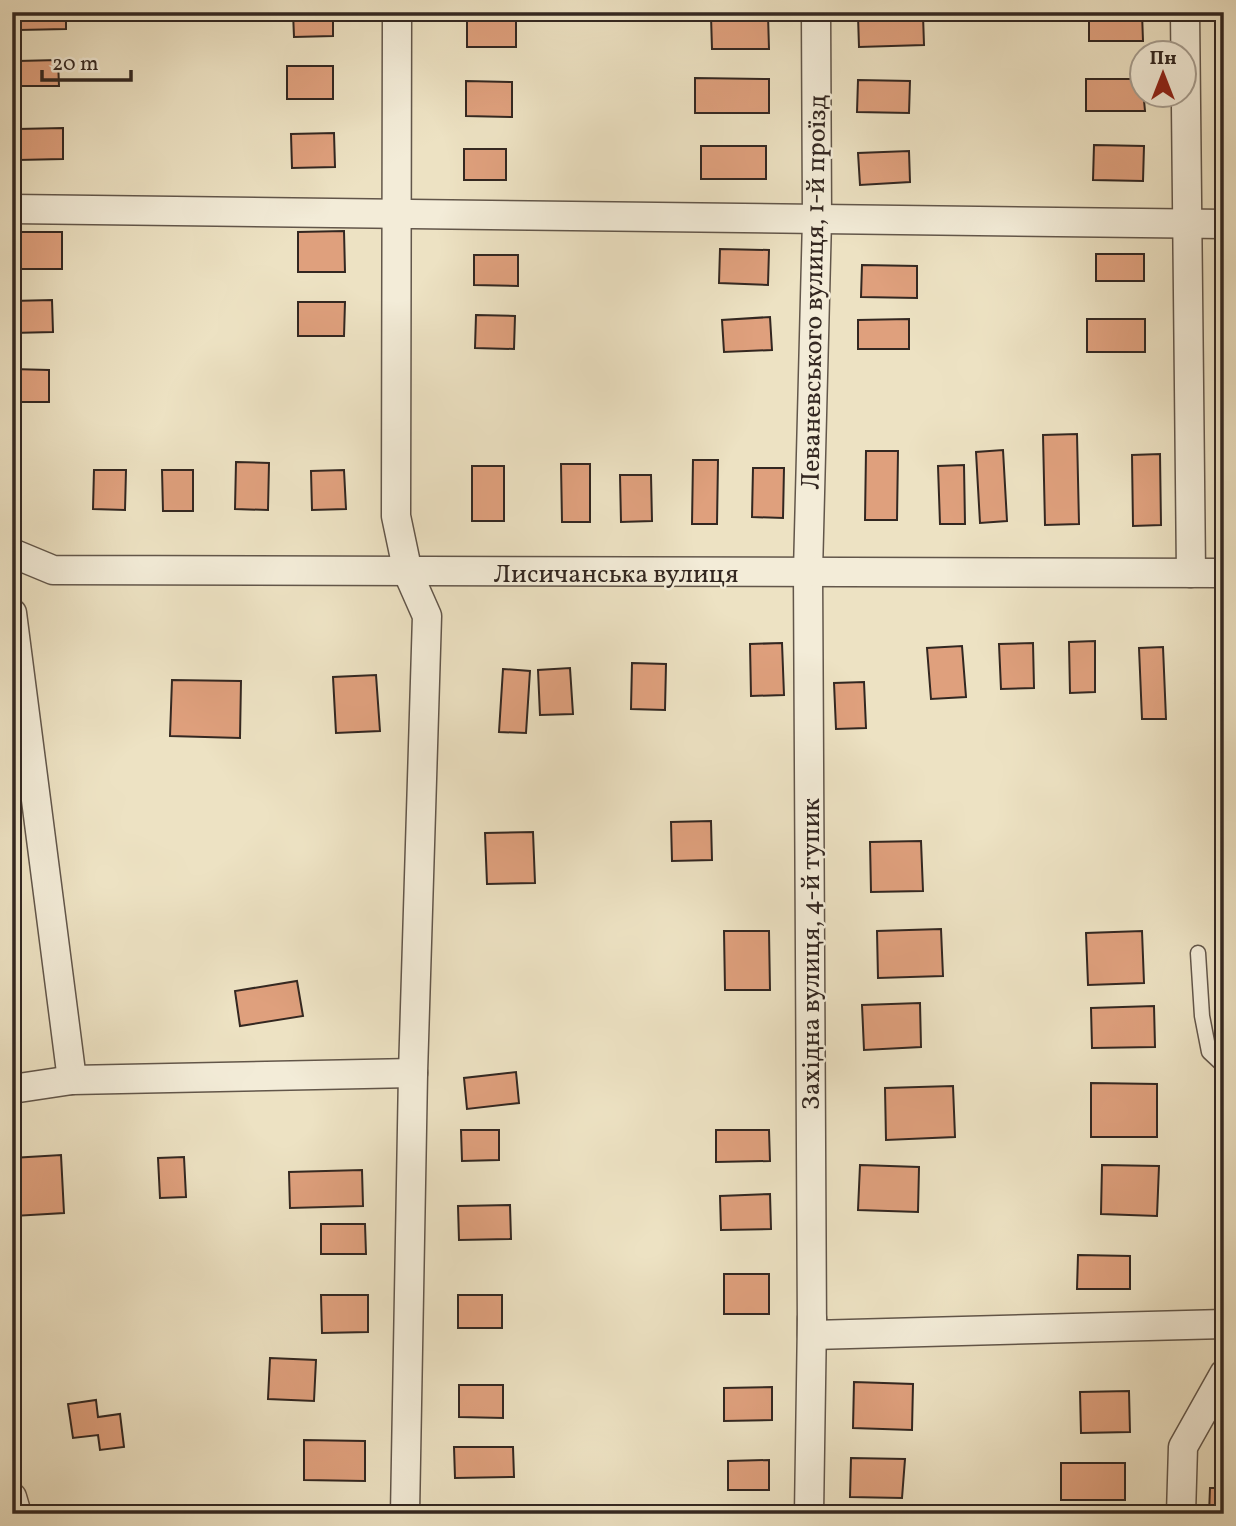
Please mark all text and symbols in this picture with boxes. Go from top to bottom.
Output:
scale bar [42,38,131,82]
north arrow [1128,38,1198,108]
text: Пн [1150,46,1176,72]
text: 20 m [52,50,98,79]
street label: Леваневського вулиця, 1-й проїзд [794,94,836,490]
street label: Лисичанська вулиця [494,557,738,593]
street label: Західна вулиця, 4-й тупик [794,798,830,1110]

